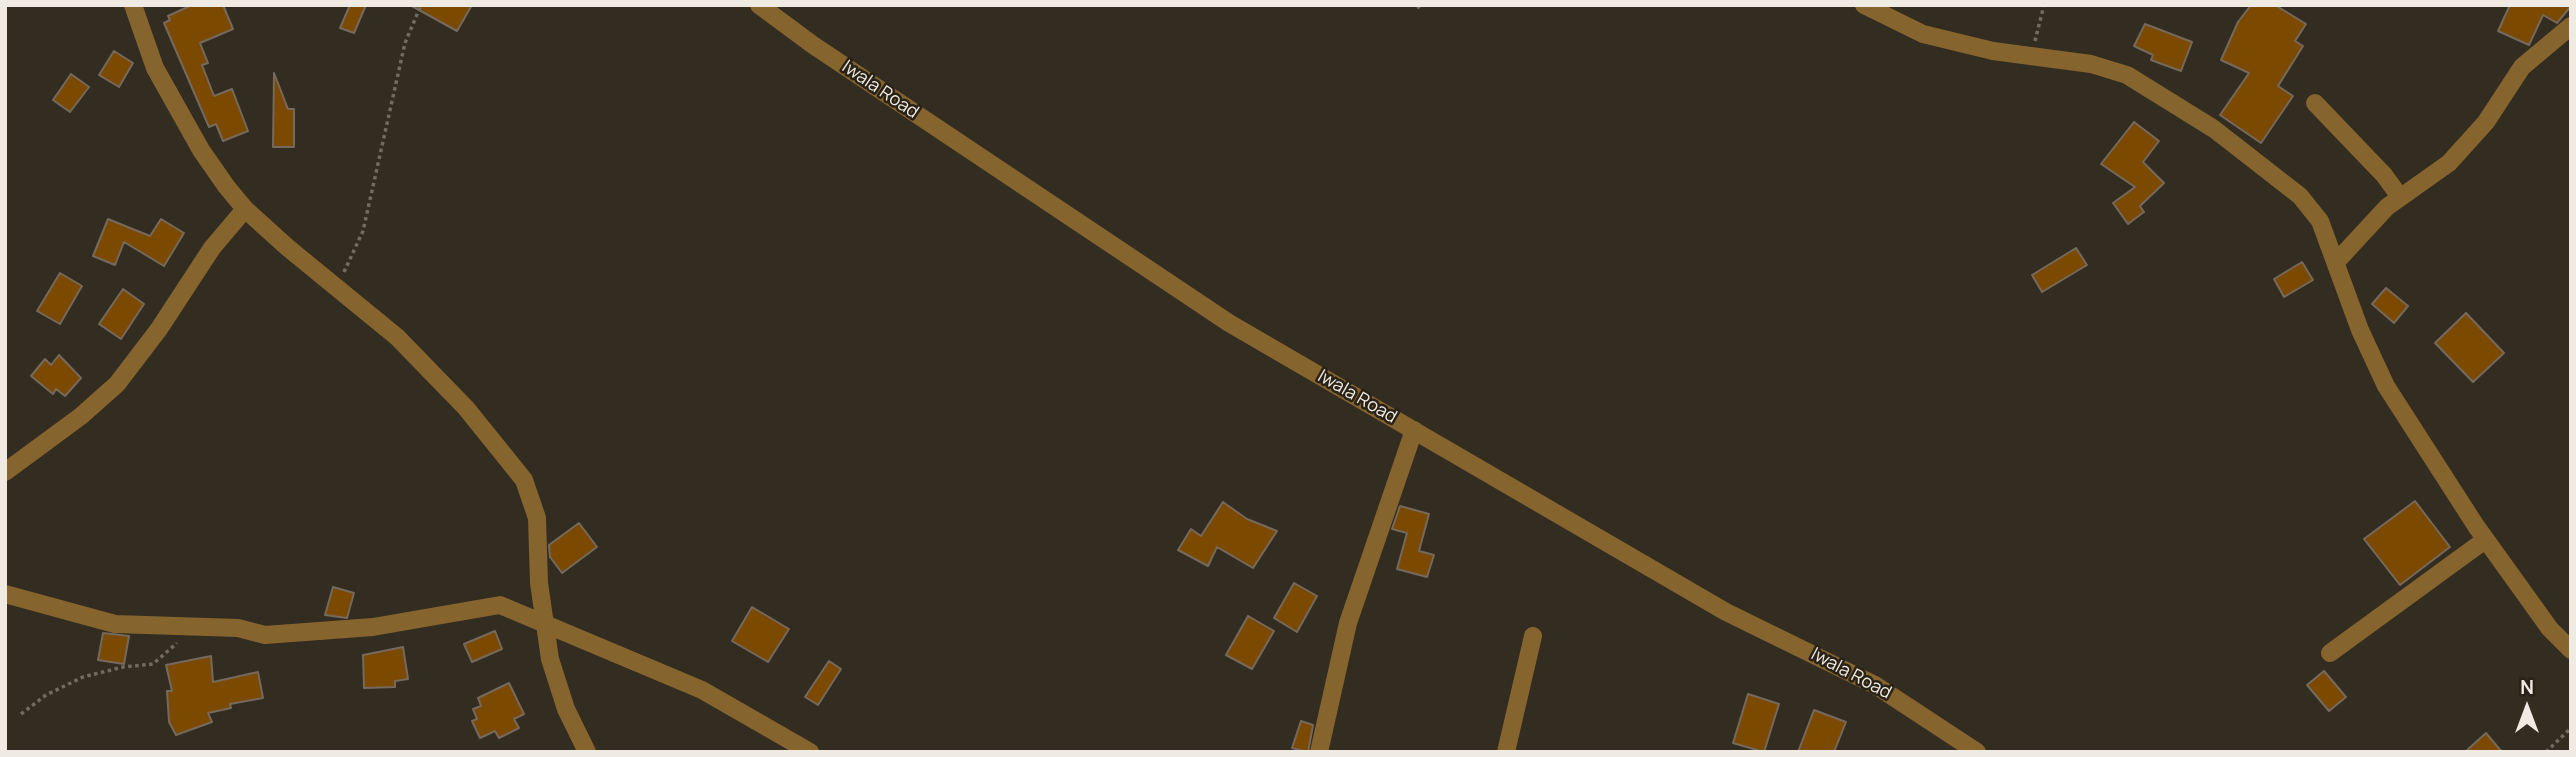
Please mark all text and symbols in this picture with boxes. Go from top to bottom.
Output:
street label: Iwala Road [838,56,922,124]
street label: Iwala Road [1314,366,1400,428]
street label: Iwala Road [1807,644,1895,704]
north arrow [2492,673,2562,743]
text: N [2520,674,2534,700]

